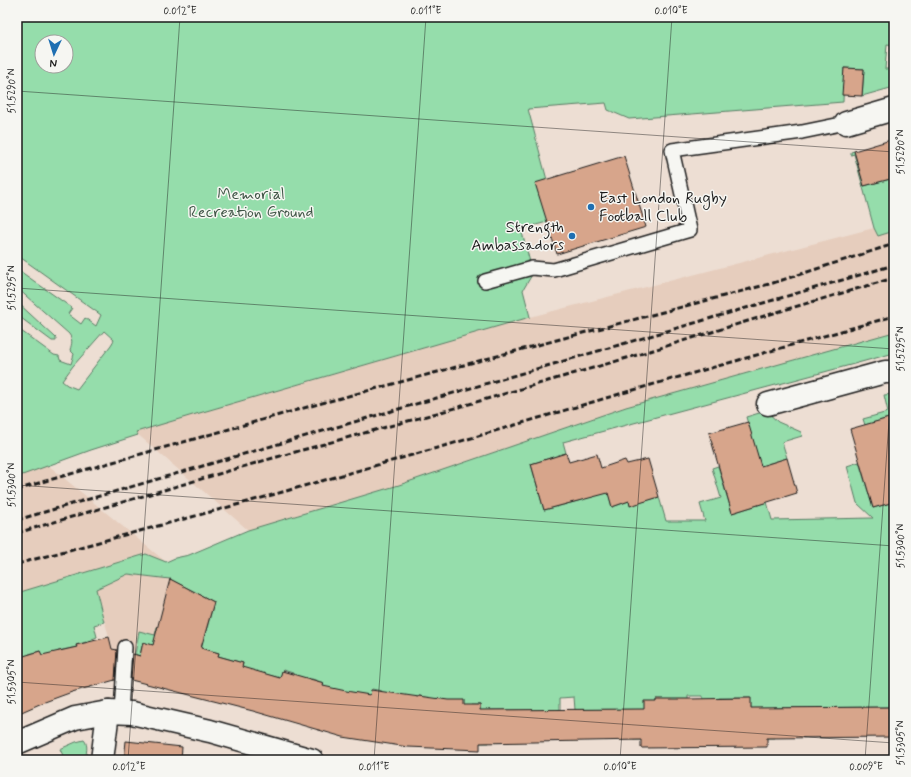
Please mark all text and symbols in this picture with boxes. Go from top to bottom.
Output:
text: 0.012°E [163,4,197,18]
text: 0.011°E [411,4,442,18]
text: 0.010°E [654,4,688,18]
north arrow [34,34,74,74]
text: N [49,56,58,70]
text: 51.5290°N [5,68,19,113]
text: 51.5290°N [894,129,908,174]
park label: Memorial Recreation Ground [188,184,314,223]
place label: East London Rugby Football Club [599,188,727,227]
marker: East London Rugby Football Club [586,202,596,212]
place label: Strength Ambassadors [471,217,564,256]
marker: Strength Ambassadors [567,231,577,241]
text: 51.5295°N [5,265,19,311]
text: 51.5295°N [894,326,908,372]
text: 51.5300°N [5,462,19,507]
text: 51.5300°N [894,523,908,568]
text: 51.5305°N [5,659,19,704]
text: 51.5305°N [894,720,908,765]
text: 0.012°E [112,760,146,774]
text: 0.011°E [359,760,390,774]
text: 0.010°E [603,760,637,774]
text: 0.009°E [849,760,883,774]

